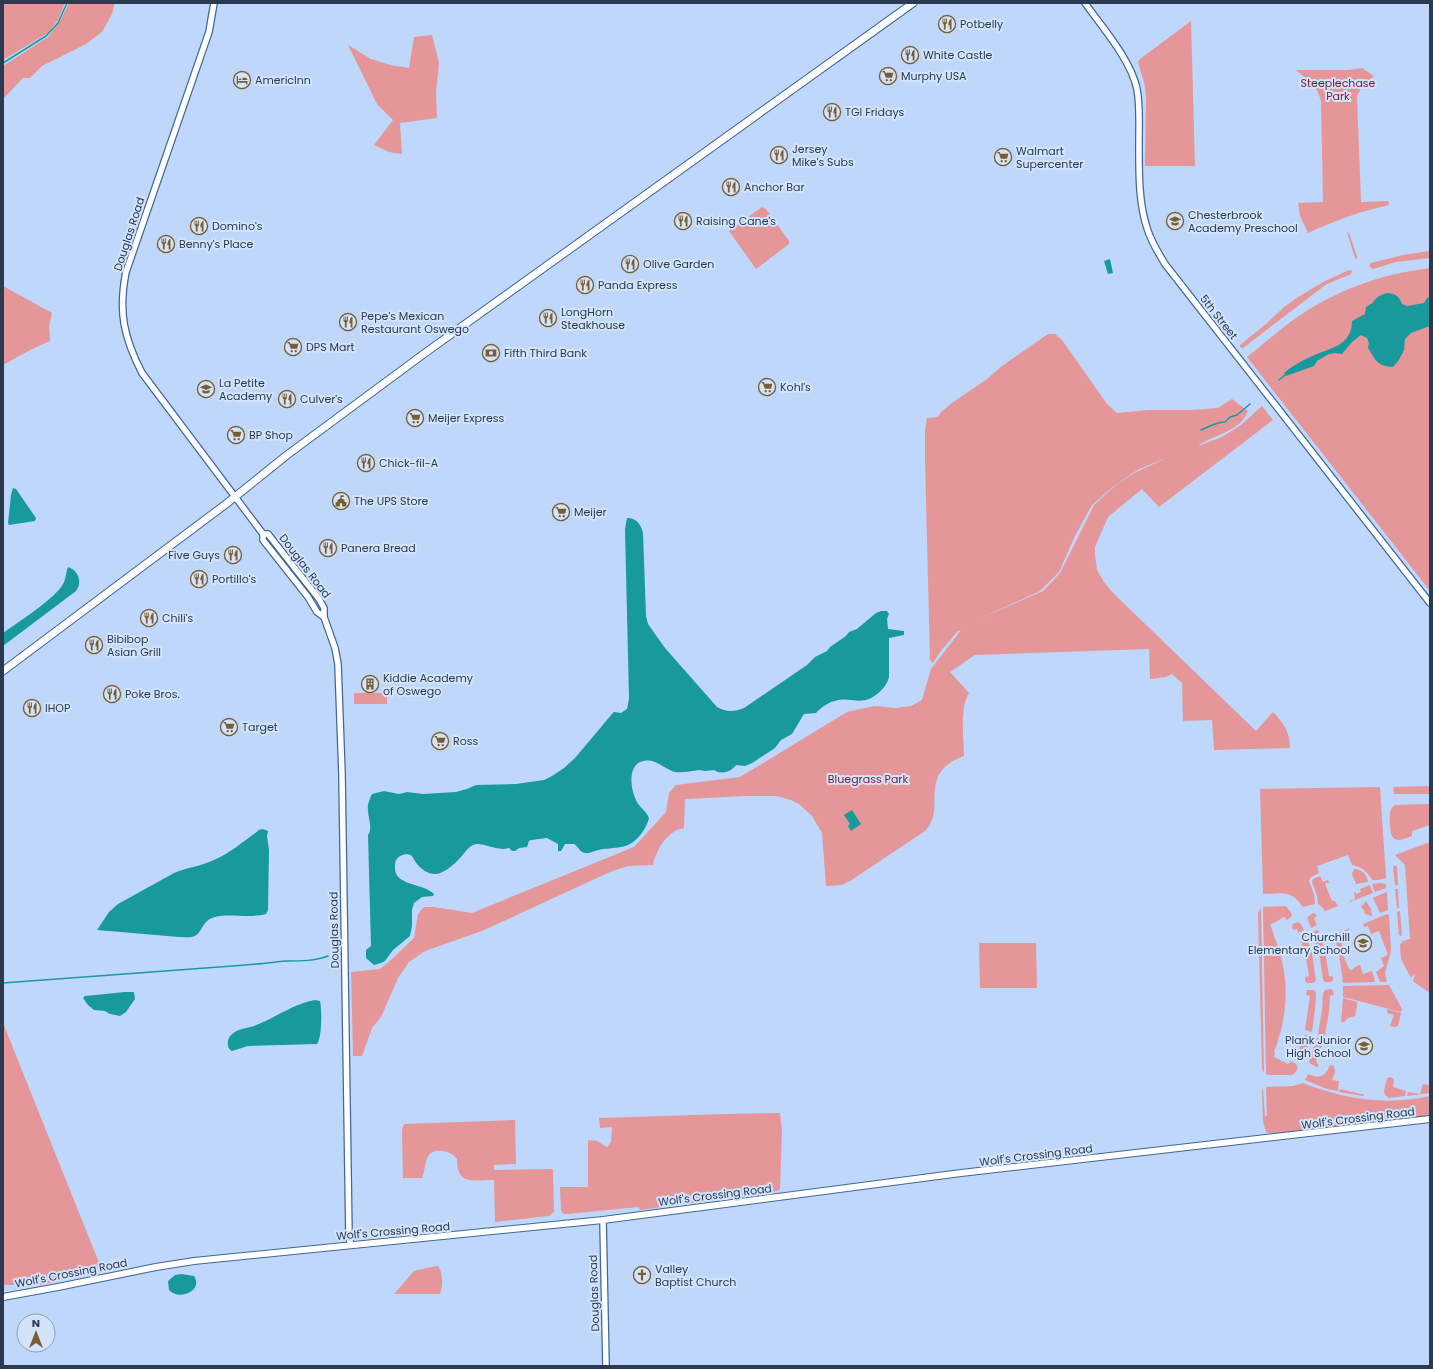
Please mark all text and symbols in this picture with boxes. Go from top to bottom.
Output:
restaurant icon: Potbelly [937,14,957,34]
place label: Potbelly [960,16,1004,32]
restaurant icon: White Castle [900,45,920,65]
place label: White Castle [923,47,993,63]
supermarket icon: Murphy USA [878,66,898,86]
place label: Murphy USA [901,68,967,84]
hotel icon: AmericInn [232,70,252,90]
place label: AmericInn [255,72,311,88]
park label: Steeplechase Park [1301,75,1376,104]
restaurant icon: TGI Fridays [822,102,842,122]
place label: TGI Fridays [845,104,905,120]
place label: Jersey Mike's Subs [792,141,854,170]
place label: Walmart Supercenter [1016,143,1083,172]
restaurant icon: Jersey Mike's Subs [769,145,789,165]
supermarket icon: Walmart Supercenter [993,147,1013,167]
restaurant icon: Anchor Bar [721,177,741,197]
place label: Anchor Bar [744,179,805,195]
street label: Douglas Road [110,195,148,273]
place label: Chesterbrook Academy Preschool [1188,207,1298,236]
restaurant icon: Raising Cane's [673,211,693,231]
school or university icon: Chesterbrook Academy Preschool [1165,211,1185,231]
place label: Raising Cane's [696,213,776,229]
restaurant icon: Domino's [189,216,209,236]
place label: Domino's [212,218,263,234]
restaurant icon: Benny's Place [156,234,176,254]
place label: Benny's Place [179,236,253,252]
restaurant icon: Olive Garden [620,254,640,274]
place label: Olive Garden [643,256,714,272]
restaurant icon: Panda Express [575,275,595,295]
place label: Panda Express [598,277,678,293]
street label: 5th Street [1196,291,1242,343]
place label: LongHorn Steakhouse [561,304,625,333]
place label: Pepe's Mexican Restaurant Oswego [361,308,469,337]
restaurant icon: LongHorn Steakhouse [538,308,558,328]
restaurant icon: Pepe's Mexican Restaurant Oswego [338,312,358,332]
supermarket icon: DPS Mart [283,337,303,357]
place label: DPS Mart [306,339,355,355]
bank icon: Fifth Third Bank [481,343,501,363]
place label: Fifth Third Bank [504,345,587,361]
place label: La Petite Academy [219,375,273,404]
supermarket icon: Kohl's [757,377,777,397]
school or university icon: La Petite Academy [196,379,216,399]
place label: Kohl's [780,379,811,395]
restaurant icon: Culver's [277,389,297,409]
place label: Culver's [300,391,343,407]
supermarket icon: Meijer Express [405,408,425,428]
place label: Meijer Express [428,410,505,426]
supermarket icon: BP Shop [226,425,246,445]
place label: BP Shop [249,427,293,443]
restaurant icon: Chick-fil-A [356,453,376,473]
place label: Chick-fil-A [379,455,439,471]
public building icon: The UPS Store [331,491,351,511]
place label: The UPS Store [354,493,429,509]
supermarket icon: Meijer [551,502,571,522]
place label: Meijer [574,504,607,520]
street label: Douglas Road [276,531,334,601]
restaurant icon: Panera Bread [318,538,338,558]
place label: Panera Bread [341,540,416,556]
restaurant icon: Five Guys [223,545,243,565]
place label: Five Guys [168,547,220,563]
restaurant icon: Portillo's [189,569,209,589]
place label: Portillo's [212,571,256,587]
restaurant icon: Chili's [139,608,159,628]
place label: Chili's [162,610,193,626]
place label: Bibibop Asian Grill [107,631,161,660]
restaurant icon: Bibibop Asian Grill [84,635,104,655]
place label: Kiddie Academy of Oswego [383,670,474,699]
building icon: Kiddie Academy of Oswego [360,674,380,694]
restaurant icon: Poke Bros. [102,684,122,704]
place label: Poke Bros. [125,686,180,702]
restaurant icon: IHOP [22,698,42,718]
place label: IHOP [45,700,70,716]
supermarket icon: Target [219,717,239,737]
place label: Target [242,719,278,735]
supermarket icon: Ross [430,731,450,751]
place label: Ross [453,733,478,749]
park label: Bluegrass Park [828,771,908,787]
street label: Douglas Road [325,892,343,968]
place label: Churchill Elementary School [1248,929,1350,958]
school or university icon: Churchill Elementary School [1353,933,1373,953]
place label: Plank Junior High School [1285,1032,1351,1061]
school or university icon: Plank Junior High School [1354,1036,1374,1056]
street label: Wolf's Crossing Road [1300,1103,1416,1133]
street label: Wolf's Crossing Road [978,1140,1094,1170]
street label: Wolf's Crossing Road [657,1180,773,1210]
street label: Wolf's Crossing Road [335,1218,451,1244]
street label: Wolf's Crossing Road [13,1254,129,1292]
street label: Douglas Road [585,1254,603,1332]
place label: Valley Baptist Church [655,1261,736,1290]
church icon: Valley Baptist Church [632,1265,652,1285]
north arrow [16,1313,56,1353]
text: N [32,1315,40,1331]

